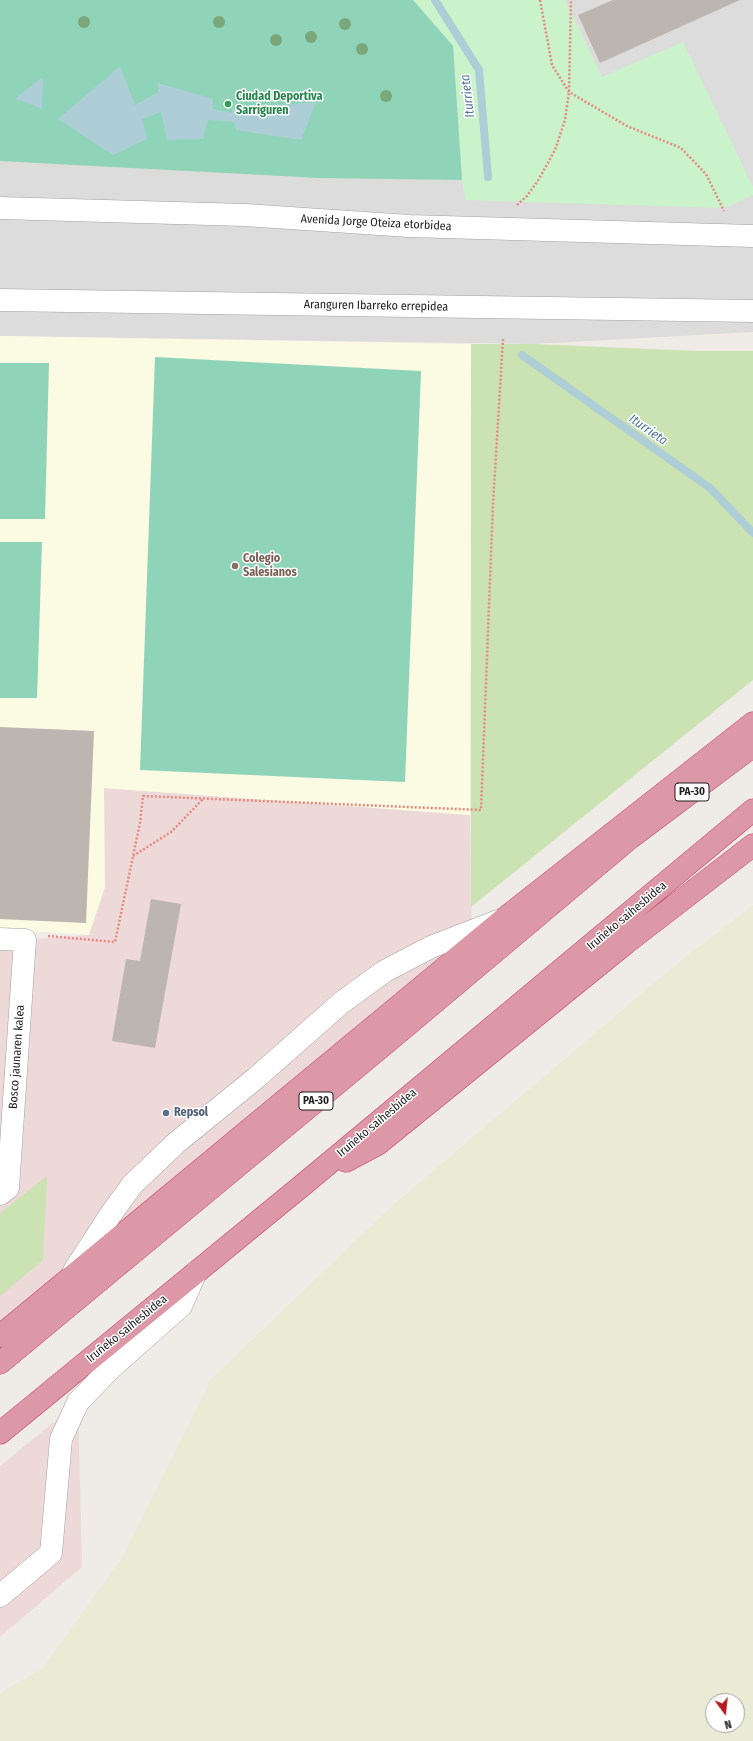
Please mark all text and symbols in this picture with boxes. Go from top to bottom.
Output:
water label: Iturrieta [458,73,478,119]
place label: Ciudad Deportiva Sarriguren [236,90,322,118]
marker: Ciudad Deportiva Sarriguren [223,99,233,109]
street label: Avenida Jorge Oteiza etorbidea [300,212,452,234]
street label: Aranguren Ibarreko errepidea [304,298,448,314]
water label: Iturrieta [626,411,670,449]
place label: Colegio Salesianos [243,552,297,580]
marker: Colegio Salesianos [230,561,240,571]
road number: PA-30 [675,783,709,801]
street label: Iruñeko saihesbidea [584,879,670,953]
street label: Bosco jaunaren kalea [6,1004,28,1110]
street label: Iruñeko saihesbidea [334,1086,420,1160]
road number: PA-30 [299,1092,333,1110]
place label: Repsol [174,1106,208,1120]
marker: Repsol [161,1108,171,1118]
street label: Iruñeko saihesbidea [84,1292,170,1366]
north arrow [705,1693,745,1733]
text: N [723,1717,733,1731]

